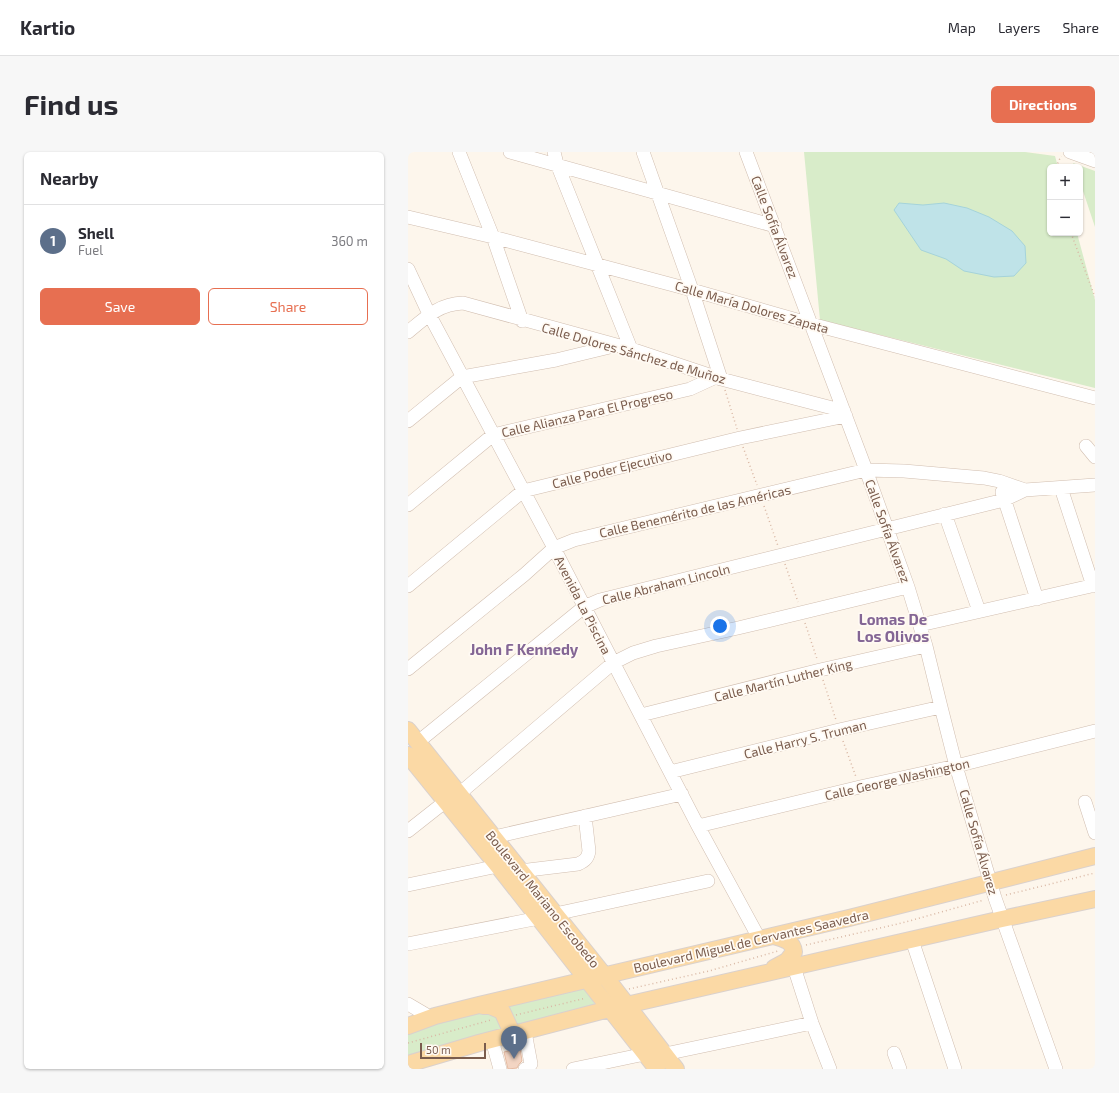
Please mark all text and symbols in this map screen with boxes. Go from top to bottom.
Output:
text: Kartio [20,16,75,39]
text: Map [948,19,976,36]
text: Layers [998,19,1040,36]
text: Share [1062,19,1099,36]
button: Directions [991,86,1095,123]
text: Find us [24,87,118,121]
map controls [1047,164,1083,236]
button: + [1047,164,1083,200]
text: Nearby [40,168,98,188]
street label: Calle Sofía Álvarez [748,173,803,281]
button: − [1047,200,1083,236]
text: Shell [78,224,114,242]
text: 1 [50,233,56,249]
text: 360 m [331,233,368,249]
text: Fuel [78,242,103,258]
street label: Calle María Dolores Zapata [673,277,831,337]
button: Save [40,288,200,325]
button: Share [208,288,368,325]
street label: Calle Dolores Sánchez de Muñoz [540,319,728,387]
street label: Calle Alianza Para El Progreso [500,385,674,441]
street label: Calle Poder Ejecutivo [550,446,674,492]
street label: Calle Sofía Álvarez [862,477,915,585]
street label: Calle Benemérito de las Américas [598,481,792,541]
street label: Avenida La Piscina [551,553,615,657]
street label: Calle Abraham Lincoln [600,560,732,608]
district label: Lomas De Los Olivos [857,610,929,645]
your location [710,616,730,636]
district label: John F Kennedy [470,640,579,659]
street label: Calle Martín Luther King [712,655,854,705]
street label: Calle Harry S. Truman [742,716,868,762]
street label: Calle George Washington [823,755,971,803]
street label: Calle Sofía Álvarez [956,787,1003,897]
street label: Boulevard Mariano Escobedo [483,827,603,971]
street label: Boulevard Miguel de Cervantes Saavedra [632,906,870,976]
pin: 1 [501,1026,527,1059]
scale bar [420,1041,486,1060]
text: 50 m [426,1043,451,1056]

